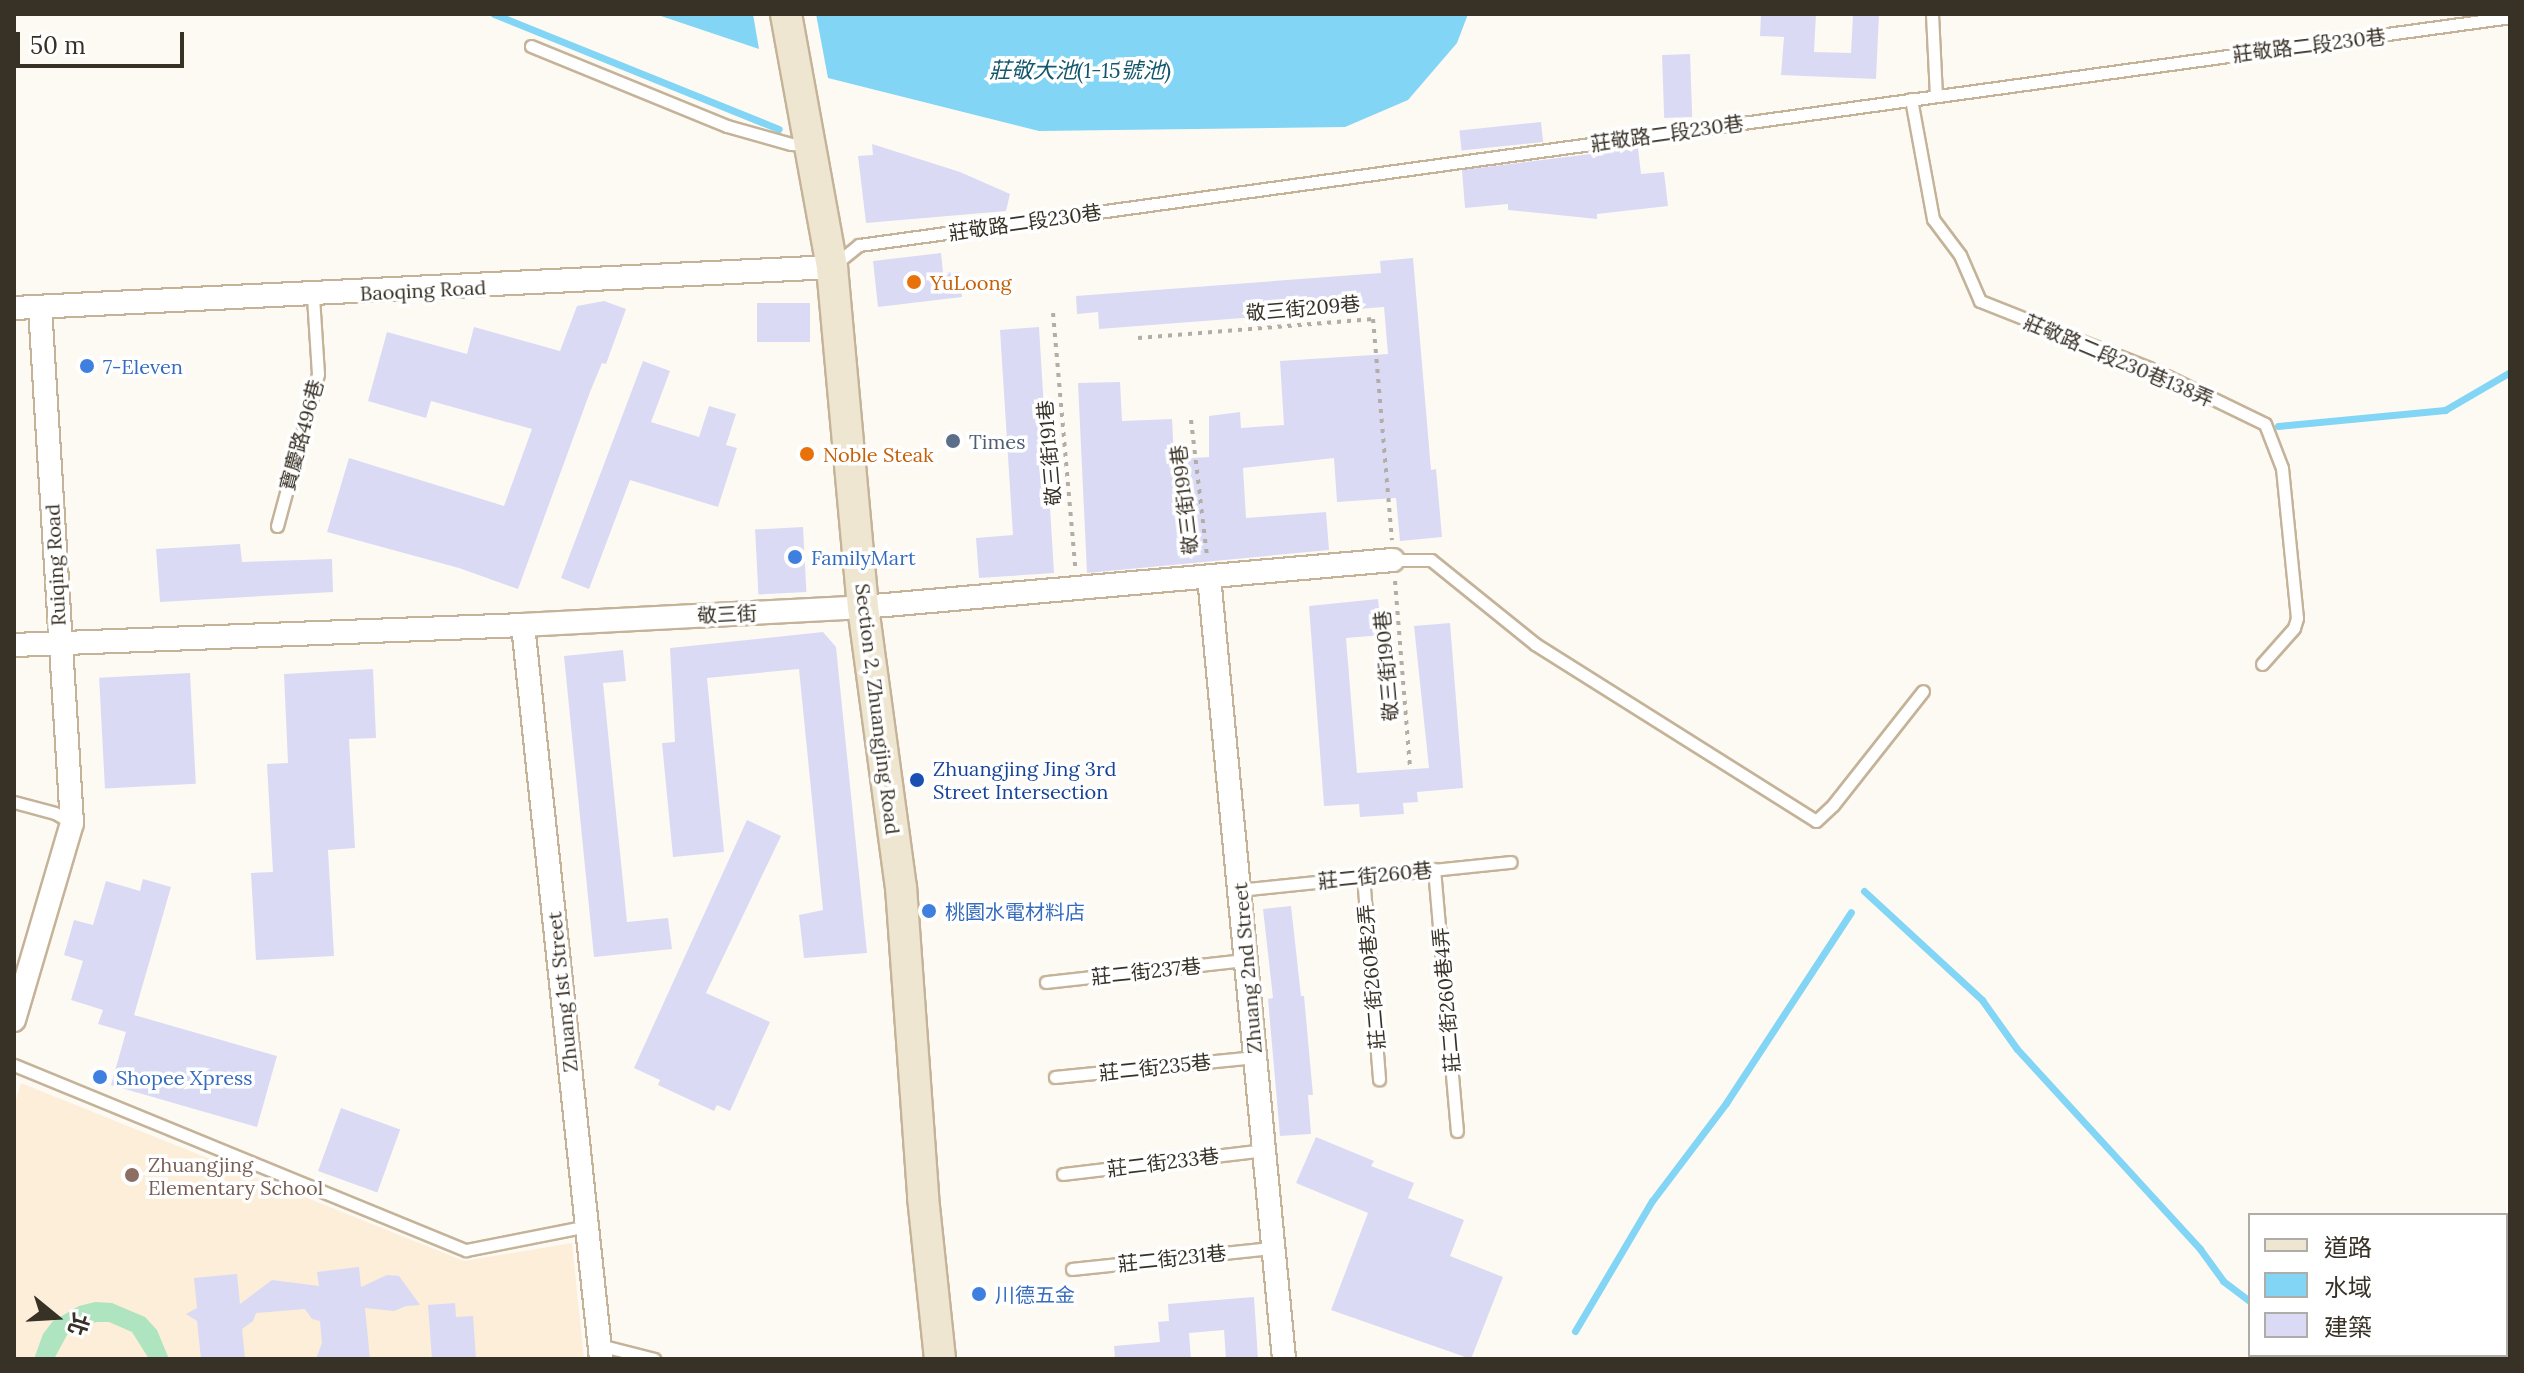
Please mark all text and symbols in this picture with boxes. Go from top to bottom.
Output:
scale bar [20,16,188,66]
street label: 莊敬路二段230巷 [2231,24,2387,66]
text: 50 m [30,30,86,61]
water label: 莊敬大池(1-15號池) [989,58,1171,84]
street label: 莊敬路二段230巷 [1589,110,1745,156]
street label: 莊敬路二段230巷 [947,199,1103,245]
place label: YuLoong [930,270,1012,294]
marker: YuLoong [905,273,923,291]
street label: Baoqing Road [359,275,487,305]
street label: 敬三街209巷 [1245,291,1361,325]
street label: 莊敬路二段230巷138弄 [2021,309,2217,411]
place label: 7-Eleven [103,354,183,378]
marker: 7-Eleven [78,357,96,375]
street label: 寶慶路496巷 [275,377,327,493]
street label: 敬三街191巷 [1032,399,1066,507]
place label: Times [969,429,1025,453]
marker: Times [944,432,962,450]
place label: Noble Steak [823,442,934,466]
street label: 敬三街199巷 [1165,444,1203,556]
marker: Noble Steak [798,445,816,463]
street label: Ruiqing Road [40,503,70,627]
place label: FamilyMart [811,545,916,569]
marker: FamilyMart [786,548,804,566]
street label: Section 2, Zhuangjing Road [851,582,905,836]
street label: 敬三街 [696,600,758,628]
street label: 敬三街190巷 [1369,610,1403,722]
place label: Zhuangjing Jing 3rd Street Intersection [933,756,1116,803]
marker: Zhuangjing Jing 3rd Street Intersection [908,771,926,789]
street label: 莊二街260巷 [1317,857,1433,893]
street label: Zhuang 2nd Street [1228,881,1266,1055]
place label: 桃園水電材料店 [945,899,1085,923]
marker: 桃園水電材料店 [920,902,938,920]
street label: 莊二街260巷2弄 [1353,904,1389,1050]
street label: Zhuang 1st Street [542,911,582,1073]
street label: 莊二街260巷4弄 [1428,926,1464,1074]
street label: 莊二街237巷 [1090,953,1202,989]
street label: 莊二街235巷 [1098,1049,1212,1085]
place label: Shopee Xpress [116,1065,253,1089]
marker: Shopee Xpress [91,1068,109,1086]
street label: 莊二街233巷 [1106,1143,1220,1181]
place label: Zhuangjing Elementary School [148,1152,323,1199]
marker: Zhuangjing Elementary School [123,1166,141,1184]
legend [2248,1213,2508,1357]
text: 道路 [2324,1232,2372,1263]
street label: 莊二街231巷 [1117,1240,1227,1276]
text: 水域 [2324,1272,2372,1303]
north arrow [16,1277,96,1357]
place label: 川德五金 [995,1282,1075,1306]
marker: 川德五金 [970,1285,988,1303]
text: 北 [62,1310,96,1339]
text: 建築 [2324,1312,2372,1343]

